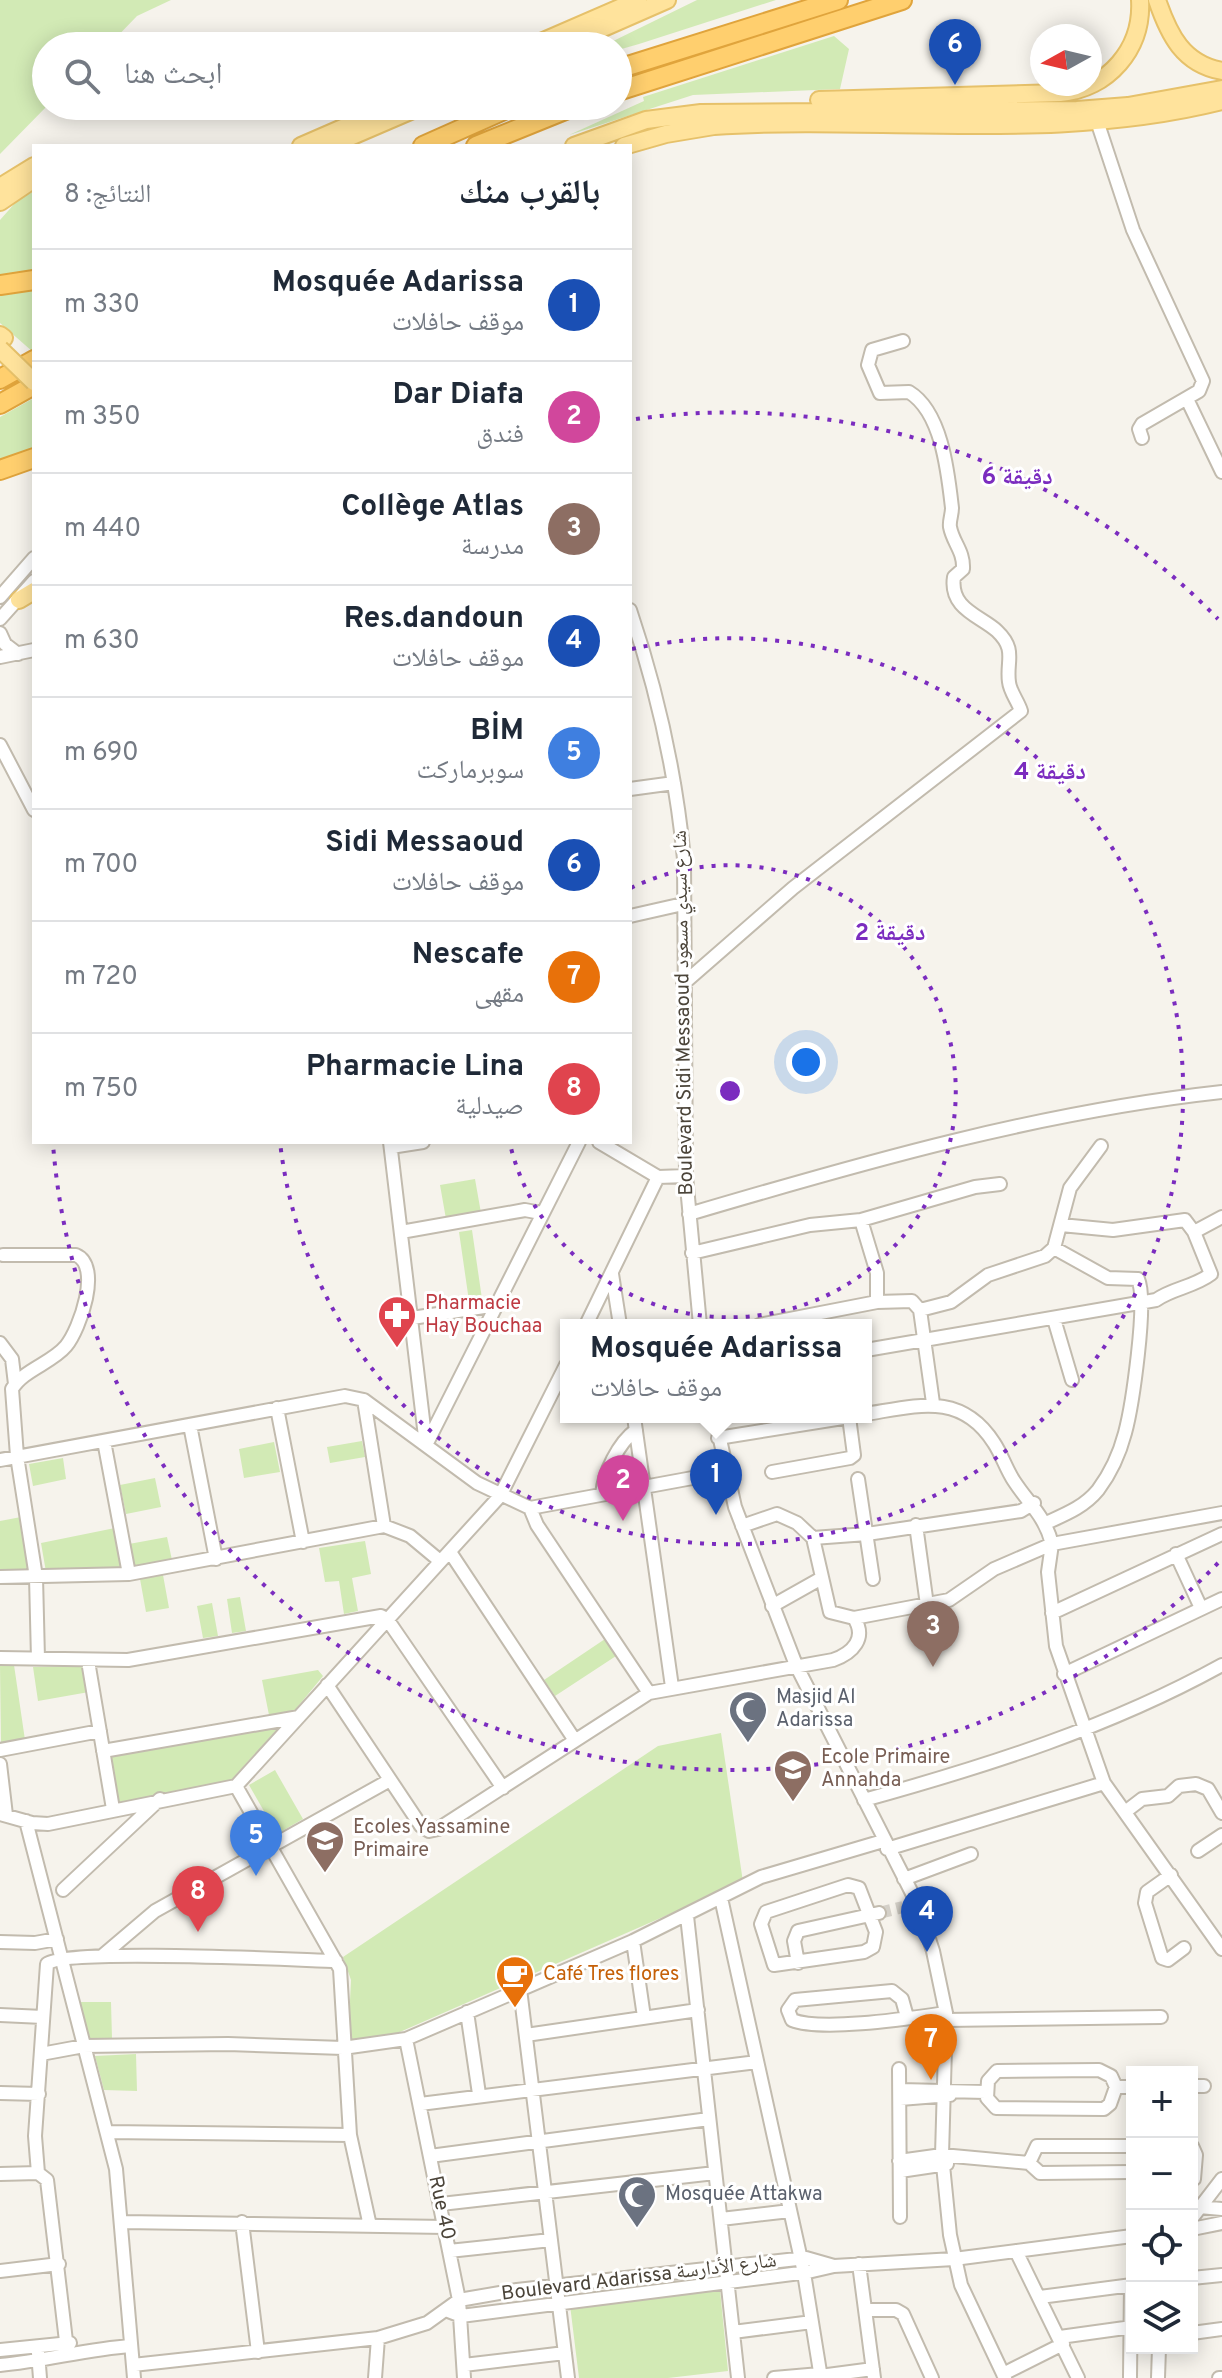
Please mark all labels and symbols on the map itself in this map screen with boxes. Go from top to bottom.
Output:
pin: 6 [929,19,981,85]
north arrow [1030,24,1102,96]
text: 6 دقيقة [981,463,1053,493]
text: 4 دقيقة [1014,758,1086,788]
street label: Boulevard Sidi Messaoud شارع سيدي مسعود [668,830,701,1196]
text: 2 دقيقة [854,919,926,949]
your location [786,1042,826,1082]
centre of rings [716,1077,744,1105]
place label: Pharmacie Hay Bouchaa [425,1291,542,1340]
pharmacy icon: Pharmacie Hay Bouchaa [376,1294,418,1349]
pin: 1 [690,1449,742,1515]
pin: 2 [597,1455,649,1521]
pin: 3 [907,1601,959,1667]
place label: Masjid Al Adarissa [776,1685,856,1734]
mosque icon: Masjid Al Adarissa [727,1689,769,1744]
place label: Ecole Primaire Annahda [821,1745,950,1794]
school or university icon: Ecole Primaire Annahda [772,1748,814,1803]
pin: 5 [230,1810,282,1876]
place label: Ecoles Yassamine Primaire [353,1815,510,1864]
school or university icon: Ecoles Yassamine Primaire [304,1819,346,1874]
pin: 8 [172,1866,224,1932]
pin: 4 [901,1886,953,1952]
cafe icon: Café Tres flores [494,1954,536,2009]
place label: Café Tres flores [543,1962,679,1988]
pin: 7 [905,2014,957,2080]
street label: Rue 40 [422,2174,460,2242]
mosque icon: Mosquée Attakwa [616,2174,658,2229]
place label: Mosquée Attakwa [665,2182,823,2208]
street label: Boulevard Adarissa شارع الأدارسة [500,2248,778,2308]

